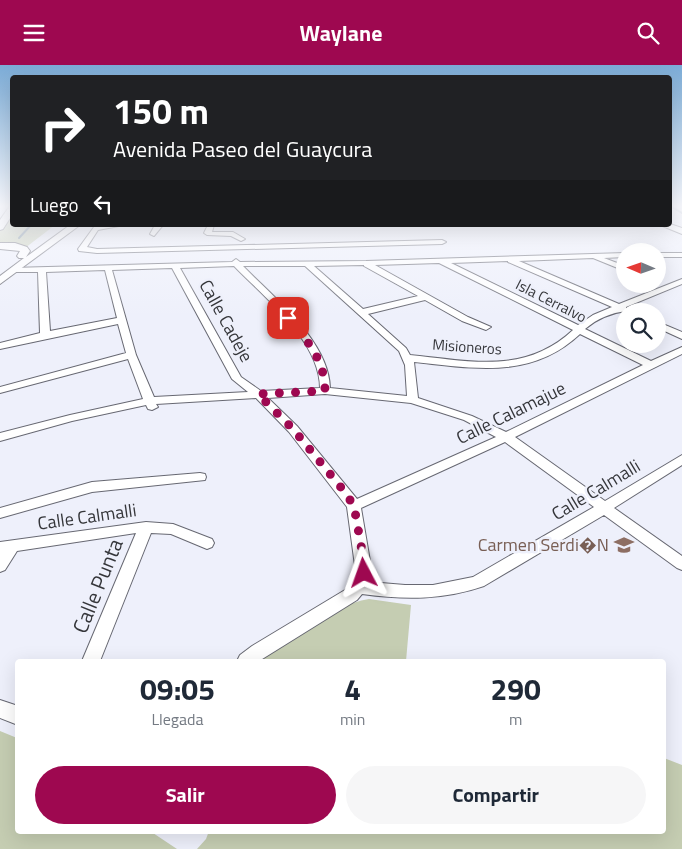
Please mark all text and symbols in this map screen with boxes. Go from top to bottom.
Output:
text: Waylane [300,16,382,50]
icon: menu [20,19,48,47]
icon: search [634,19,662,47]
text: 150 m [113,84,209,138]
icon: right [30,95,95,160]
text: Avenida Paseo del Guaycura [113,132,372,166]
text: Luego [30,190,79,219]
icon: left [89,190,117,218]
north arrow [616,243,666,293]
map controls [616,243,666,353]
street label: Isla Cerralvo [512,273,591,328]
street label: Calle Cadeje [193,275,260,367]
pin [267,297,309,339]
button: search [616,303,666,353]
icon: arrive [274,304,302,332]
street label: Misioneros [431,333,503,360]
street label: Calle Calamajue [451,374,570,451]
street label: Calle Calmalli [546,452,645,527]
street label: Calle Calmalli [36,496,138,537]
place label: Carmen Serdi�N [478,531,609,558]
street label: Calle Punta [64,533,131,638]
school or university icon: Carmen Serdi�N [613,534,635,556]
position arrow [337,546,389,598]
text: 09:05 [140,666,215,712]
text: 4 [344,666,361,712]
text: 290 [491,666,541,712]
text: Llegada [151,707,204,731]
text: min [340,707,365,731]
text: m [509,707,522,731]
button: Salir [35,766,336,824]
button: Compartir [346,766,646,824]

